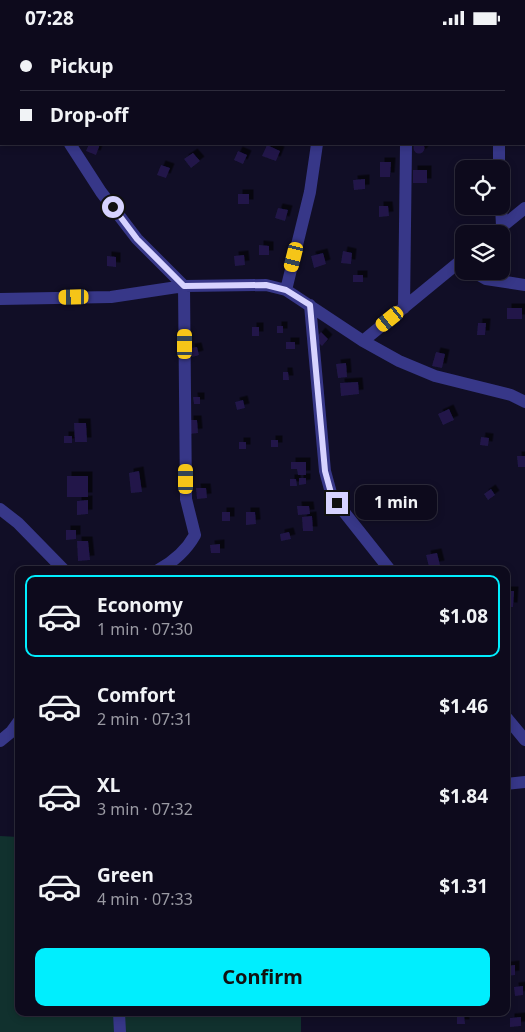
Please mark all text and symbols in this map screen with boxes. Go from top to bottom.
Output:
text: 07:28 [25,5,74,31]
text: Pickup [50,53,113,79]
text: Drop-off [50,102,129,128]
map controls [455,160,510,280]
button: locate [455,160,510,215]
route start [102,196,124,218]
button: layers [455,225,510,280]
car [283,241,304,273]
car [58,289,89,305]
car [373,304,406,334]
car [177,329,192,359]
car [178,464,193,494]
callout: 1 min [354,485,437,521]
text: 1 min [374,491,418,513]
route end [326,492,348,514]
text: Economy [97,592,183,618]
icon: car [37,594,82,639]
text: $1.08 [439,603,488,629]
text: 1 min · 07:30 [97,618,193,640]
text: Comfort [97,682,176,708]
icon: car [37,684,82,729]
text: $1.46 [439,693,488,719]
text: 2 min · 07:31 [97,708,193,730]
text: XL [97,772,120,798]
icon: car [37,774,82,819]
text: $1.84 [439,783,488,809]
text: 3 min · 07:32 [97,798,193,820]
text: Green [97,862,154,888]
icon: car [37,864,82,909]
text: $1.31 [439,873,488,899]
text: 4 min · 07:33 [97,888,193,910]
button: Confirm [35,948,490,1006]

